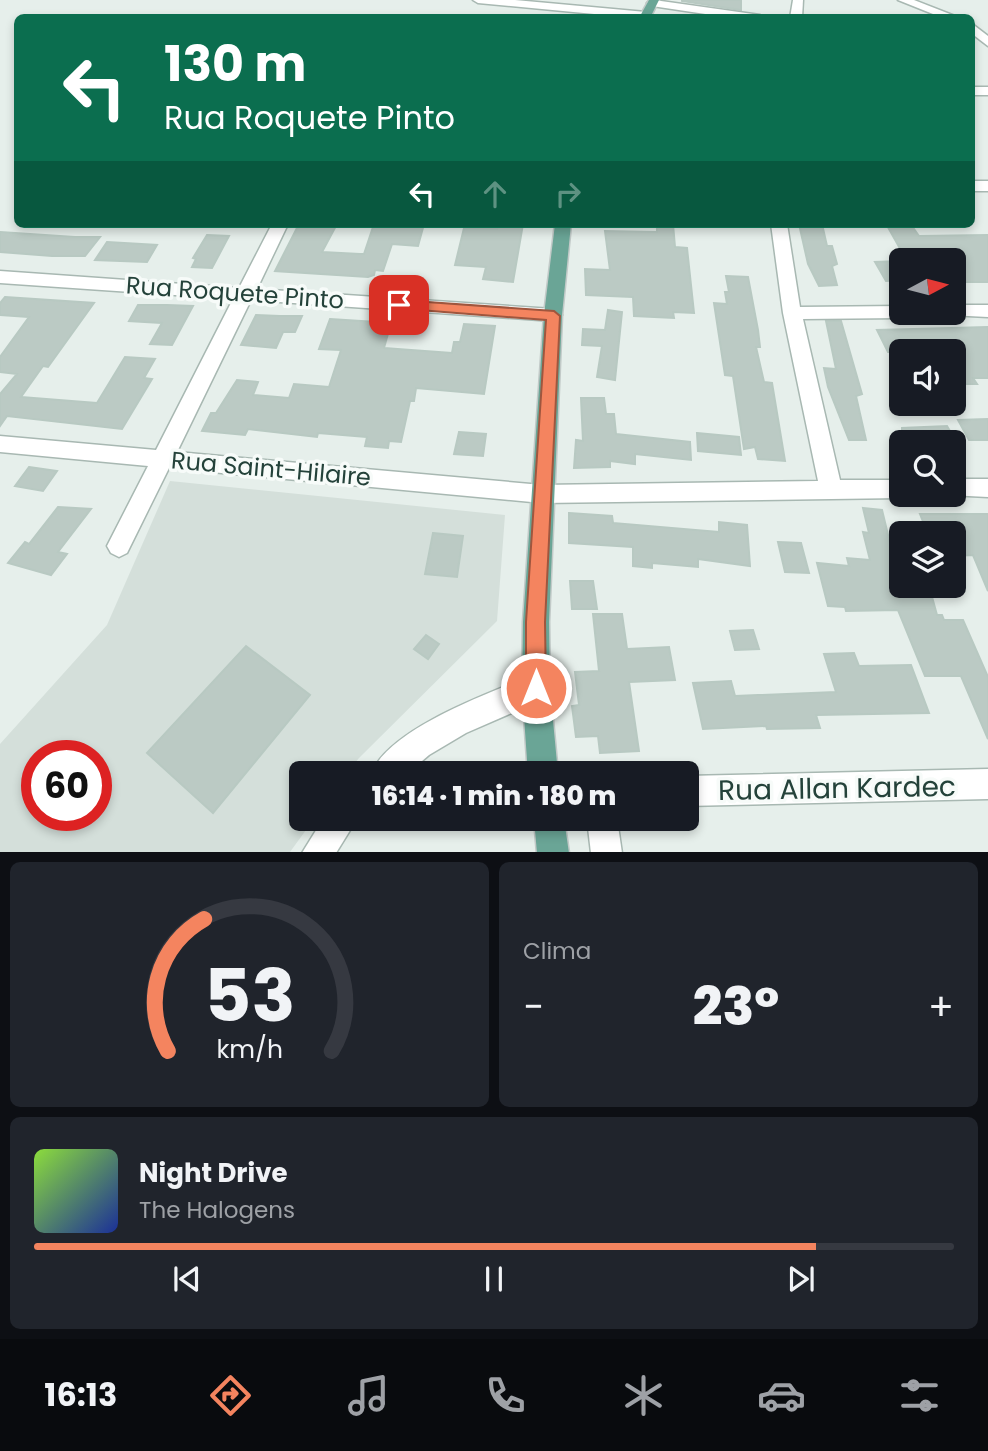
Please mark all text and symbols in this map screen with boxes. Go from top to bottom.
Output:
text: 130 m [164,30,306,98]
icon: left [49,42,140,133]
text: Rua Roquete Pinto [164,95,455,140]
icon: left [403,175,441,213]
icon: ahead [476,175,514,213]
icon: right [549,175,587,213]
north arrow [889,248,966,326]
map controls [889,248,966,598]
street label: Rua Roquete Pinto [125,268,345,317]
pin [369,275,429,335]
icon: arrive [380,286,418,324]
button: sound [889,339,966,416]
button: search [889,430,966,507]
street label: Rua Saint-Hilaire [170,443,372,494]
button: layers [889,521,966,598]
position arrow [499,651,573,725]
speed limit sign: 60 [21,740,112,831]
street label: Rua Allan Kardec [718,767,956,810]
text: 16:14 · 1 min · 180 m [372,778,616,814]
text: Clima [523,935,591,967]
text: 53 [204,945,295,1046]
text: 23° [693,970,779,1043]
text: − [523,980,544,1033]
text: + [928,980,954,1033]
text: km/h [216,1031,283,1066]
text: Night Drive [139,1155,287,1191]
text: The Halogens [139,1194,295,1226]
icon: previous [168,1260,206,1298]
icon: pause [475,1260,513,1298]
icon: next [782,1260,820,1298]
icon: directions [206,1371,255,1420]
icon: music [344,1371,393,1420]
icon: phone [481,1371,530,1420]
icon: climate [619,1371,668,1420]
icon: car [757,1371,806,1420]
icon: filters [895,1371,944,1420]
text: 16:13 [44,1372,117,1417]

